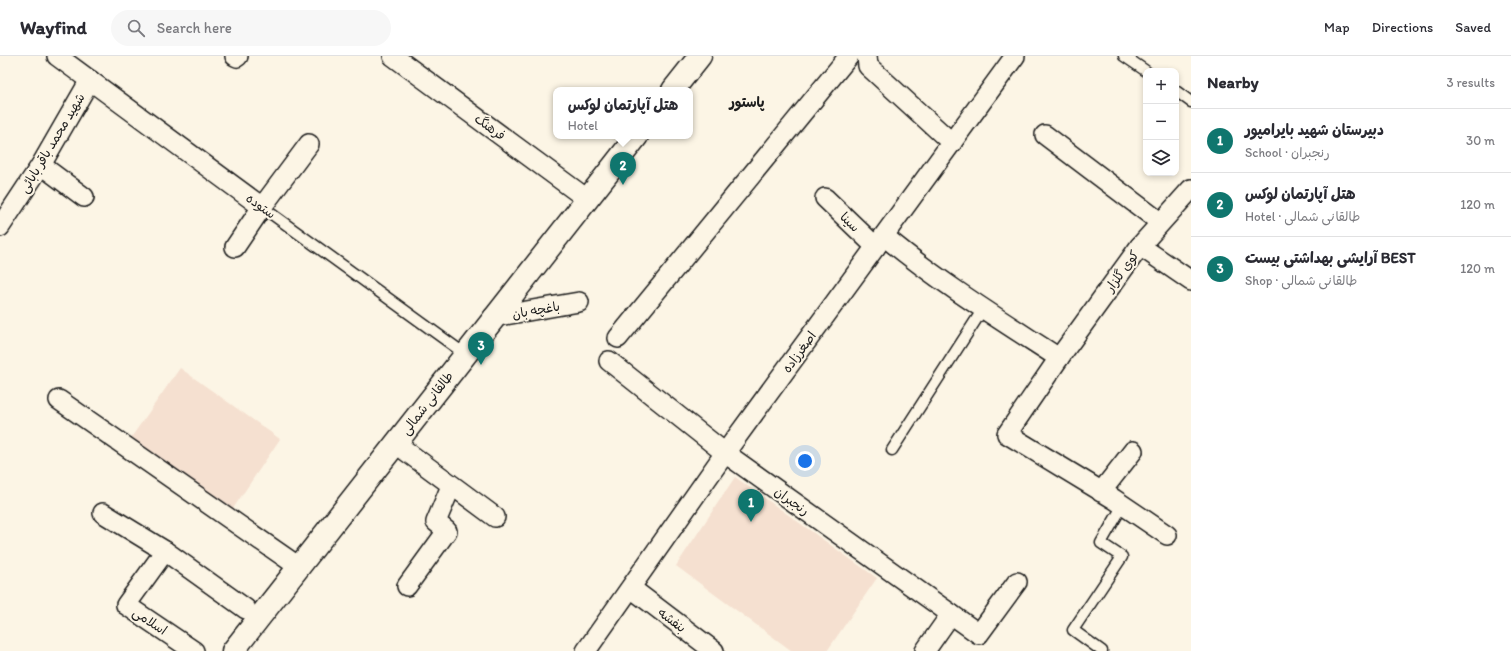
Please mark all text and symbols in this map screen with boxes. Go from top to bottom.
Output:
search box [111,10,391,46]
text: Wayfind [20,16,87,39]
icon: search [125,17,147,39]
text: Search here [157,19,232,37]
text: Map [1324,19,1350,36]
text: Directions [1372,19,1433,36]
text: Saved [1455,19,1491,36]
map controls [1143,68,1179,176]
button: + [1143,68,1179,104]
text: Nearby [1207,72,1259,92]
text: 3 results [1446,75,1495,90]
popup [553,87,693,139]
street label: شهید محمد باقر بابائی [16,90,89,197]
district label: پاستور [727,94,765,112]
text: هتل آپارتمان لوکس [568,96,678,114]
button: − [1143,104,1179,140]
street label: فرهنگ [472,111,508,143]
text: Hotel [568,118,598,133]
text: دبیرستان شهید بایرامپور [1245,121,1384,139]
text: 1 [1217,133,1223,148]
text: 30 m [1466,133,1495,148]
button: layers [1143,140,1179,176]
text: School · رنجبران [1245,145,1330,160]
pin: 2 [610,152,636,185]
text: هتل آپارتمان لوکس [1245,185,1356,203]
street label: ستوده [243,190,279,223]
text: 2 [1217,197,1223,212]
text: 120 m [1460,197,1495,212]
street label: سینا [836,209,863,236]
text: Hotel · طالقانی شمالی [1245,209,1360,224]
street label: کوی گلزار [1101,247,1143,296]
text: آرایشی بهداشتی بیست BEST [1245,249,1416,267]
text: 3 [1216,261,1224,276]
text: 120 m [1460,261,1495,276]
text: Shop · طالقانی شمالی [1245,273,1357,288]
street label: باغچه بان [511,298,561,323]
street label: اصغرزاده [779,328,820,376]
pin: 3 [468,332,494,365]
street label: طالقانی شمالی [398,368,458,439]
your location [795,451,815,471]
street label: رنجبران [771,484,812,519]
pin: 1 [738,489,764,522]
street label: اسلامی [129,604,170,639]
street label: بنفشه [655,605,689,636]

